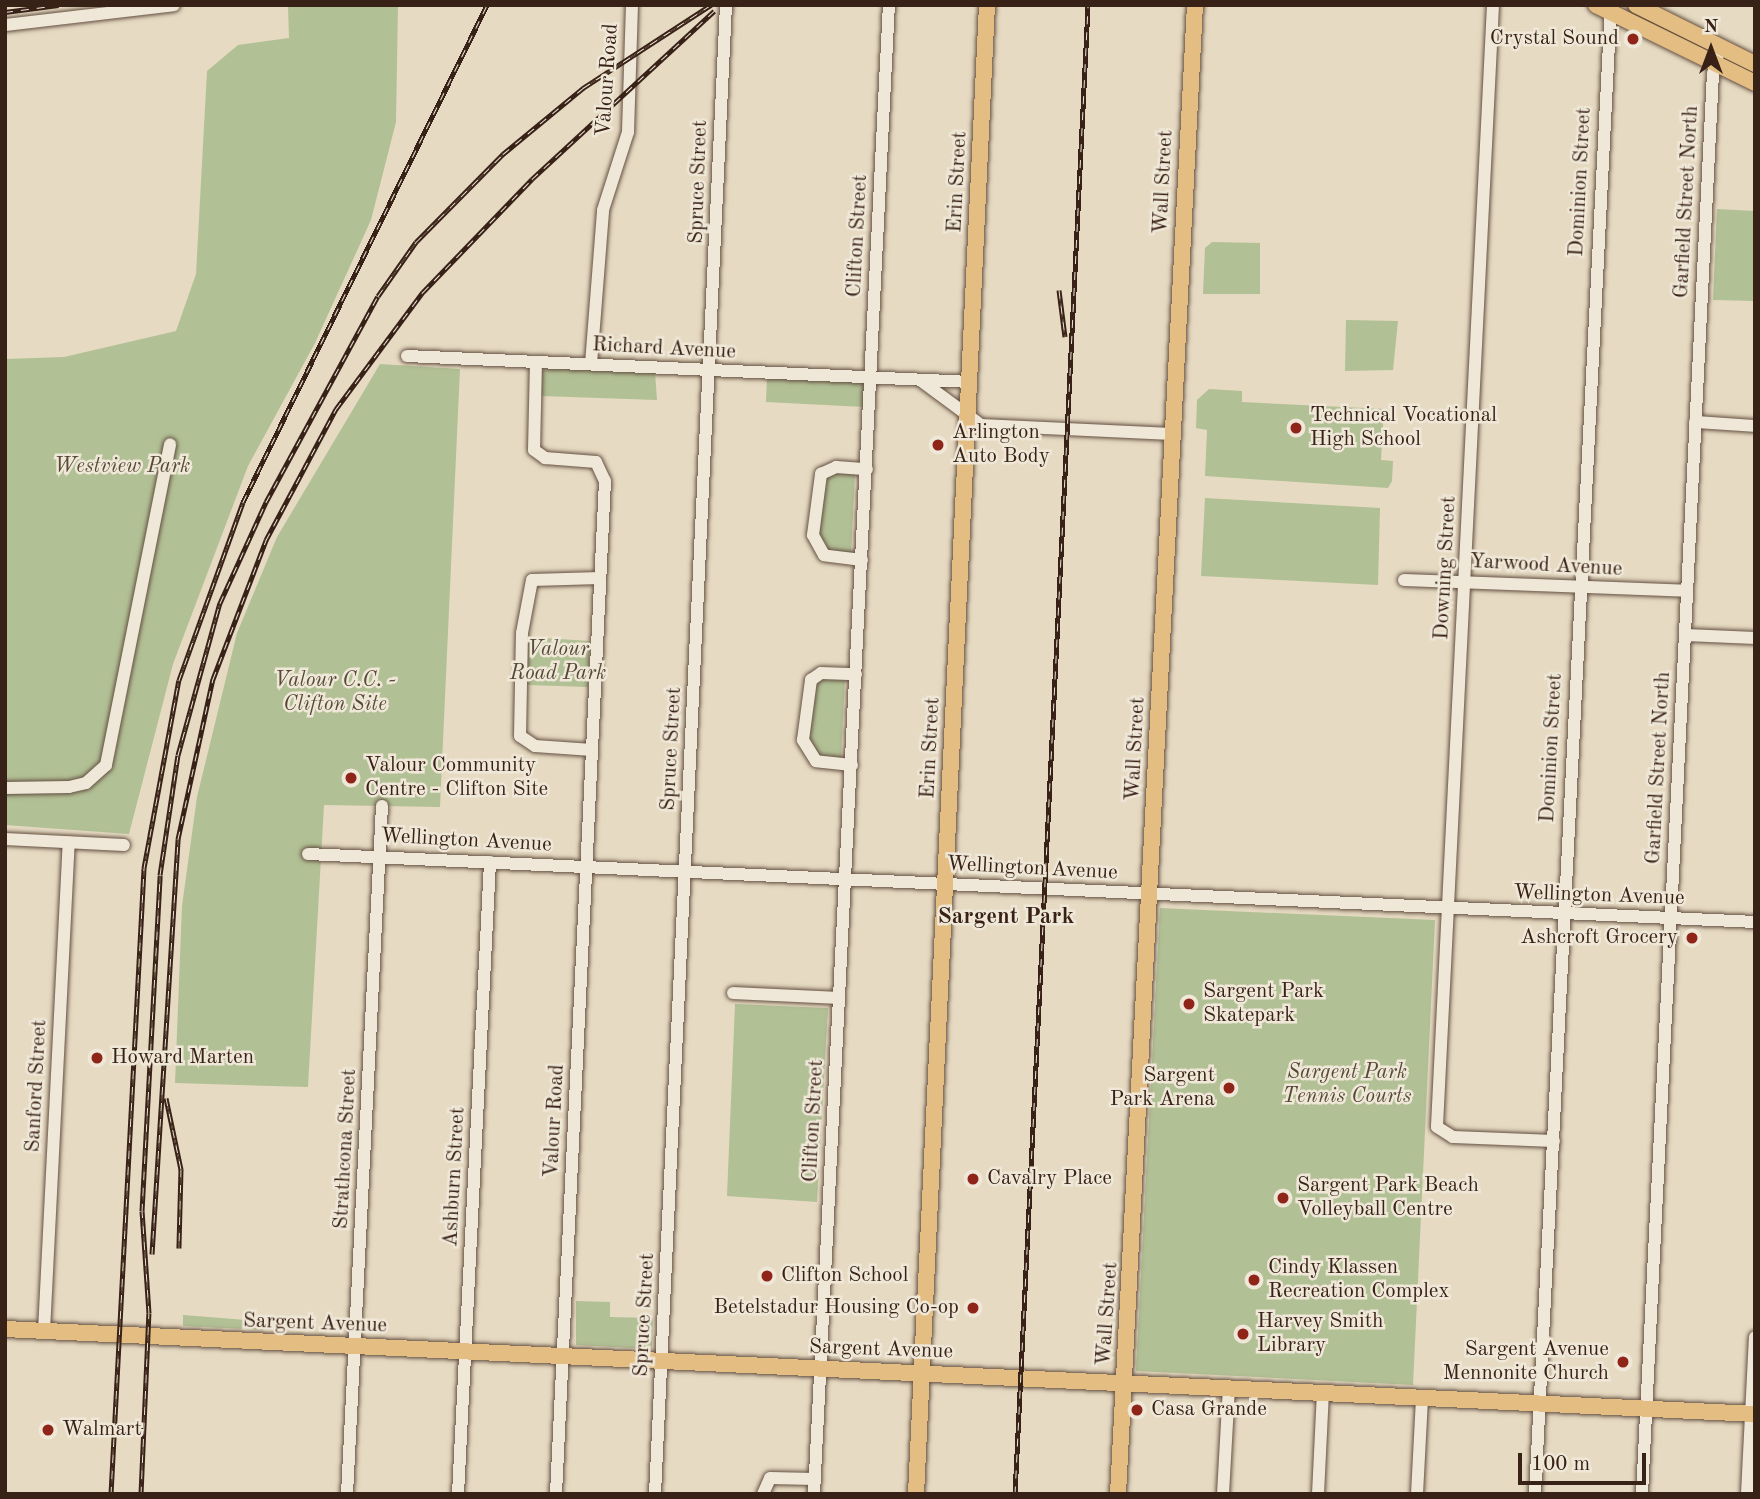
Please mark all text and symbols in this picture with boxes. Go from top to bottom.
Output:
north arrow [1676,14,1746,84]
text: N [1704,18,1718,37]
street label: Valour Road [591,23,625,137]
place label: Crystal Sound [1490,26,1619,52]
marker: Crystal Sound [1625,31,1641,47]
street label: Garfield Street North [1669,105,1705,299]
street label: Dominion Street [1565,107,1597,257]
street label: Spruce Street [684,120,714,244]
street label: Wall Street [1149,129,1179,235]
street label: Erin Street [943,131,973,233]
street label: Clifton Street [842,174,874,298]
street label: Richard Avenue [592,333,736,365]
place label: Technical Vocational High School [1310,403,1497,453]
place label: Arlington Auto Body [952,420,1050,470]
marker: Technical Vocational High School [1288,420,1304,436]
marker: Arlington Auto Body [930,437,946,453]
park label: Westview Park [54,454,190,480]
street label: Downing Street [1430,495,1462,641]
street label: Yarwood Avenue [1469,549,1623,583]
park label: Valour Road Park [510,637,606,687]
park label: Valour C.C. - Clifton Site [274,668,396,718]
street label: Garfield Street North [1641,671,1677,865]
street label: Dominion Street [1536,673,1568,823]
street label: Spruce Street [656,686,688,812]
street label: Wall Street [1121,696,1151,802]
street label: Erin Street [916,697,946,799]
place label: Valour Community Centre - Clifton Site [365,753,548,803]
marker: Valour Community Centre - Clifton Site [343,770,359,786]
street label: Wellington Avenue [380,824,552,858]
street label: Wellington Avenue [946,852,1118,886]
street label: Wellington Avenue [1513,880,1685,912]
district label: Sargent Park [938,903,1074,931]
place label: Ashcroft Grocery [1520,925,1678,951]
marker: Ashcroft Grocery [1684,930,1700,946]
place label: Sargent Park Skatepark [1203,979,1324,1029]
marker: Sargent Park Skatepark [1181,996,1197,1012]
street label: Sanford Street [21,1019,53,1153]
place label: Howard Marten [111,1045,254,1071]
marker: Howard Marten [89,1050,105,1066]
street label: Clifton Street [798,1059,830,1183]
park label: Sargent Park Tennis Courts [1282,1060,1412,1110]
place label: Sargent Park Arena [1110,1063,1215,1113]
street label: Valour Road [539,1064,571,1178]
street label: Strathcona Street [329,1068,363,1230]
marker: Sargent Park Arena [1221,1080,1237,1096]
street label: Ashburn Street [439,1106,471,1248]
place label: Cavalry Place [987,1166,1112,1192]
marker: Cavalry Place [965,1171,981,1187]
place label: Sargent Park Beach Volleyball Centre [1297,1173,1479,1223]
marker: Sargent Park Beach Volleyball Centre [1275,1190,1291,1206]
street label: Spruce Street [629,1252,661,1378]
place label: Cindy Klassen Recreation Complex [1268,1255,1449,1305]
street label: Wall Street [1092,1261,1124,1367]
place label: Clifton School [781,1263,908,1289]
marker: Clifton School [759,1268,775,1284]
marker: Cindy Klassen Recreation Complex [1246,1272,1262,1288]
place label: Betelstadur Housing Co-op [714,1295,959,1321]
marker: Betelstadur Housing Co-op [965,1300,981,1316]
street label: Sargent Avenue [242,1309,388,1339]
place label: Harvey Smith Library [1257,1309,1383,1359]
marker: Harvey Smith Library [1235,1326,1251,1342]
street label: Sargent Avenue [808,1335,954,1365]
place label: Sargent Avenue Mennonite Church [1443,1337,1609,1387]
marker: Sargent Avenue Mennonite Church [1615,1354,1631,1370]
place label: Casa Grande [1151,1397,1267,1423]
marker: Casa Grande [1129,1402,1145,1418]
place label: Walmart [62,1417,142,1443]
marker: Walmart [40,1422,56,1438]
scale bar [1522,1440,1650,1484]
text: 100 m [1531,1454,1590,1475]

